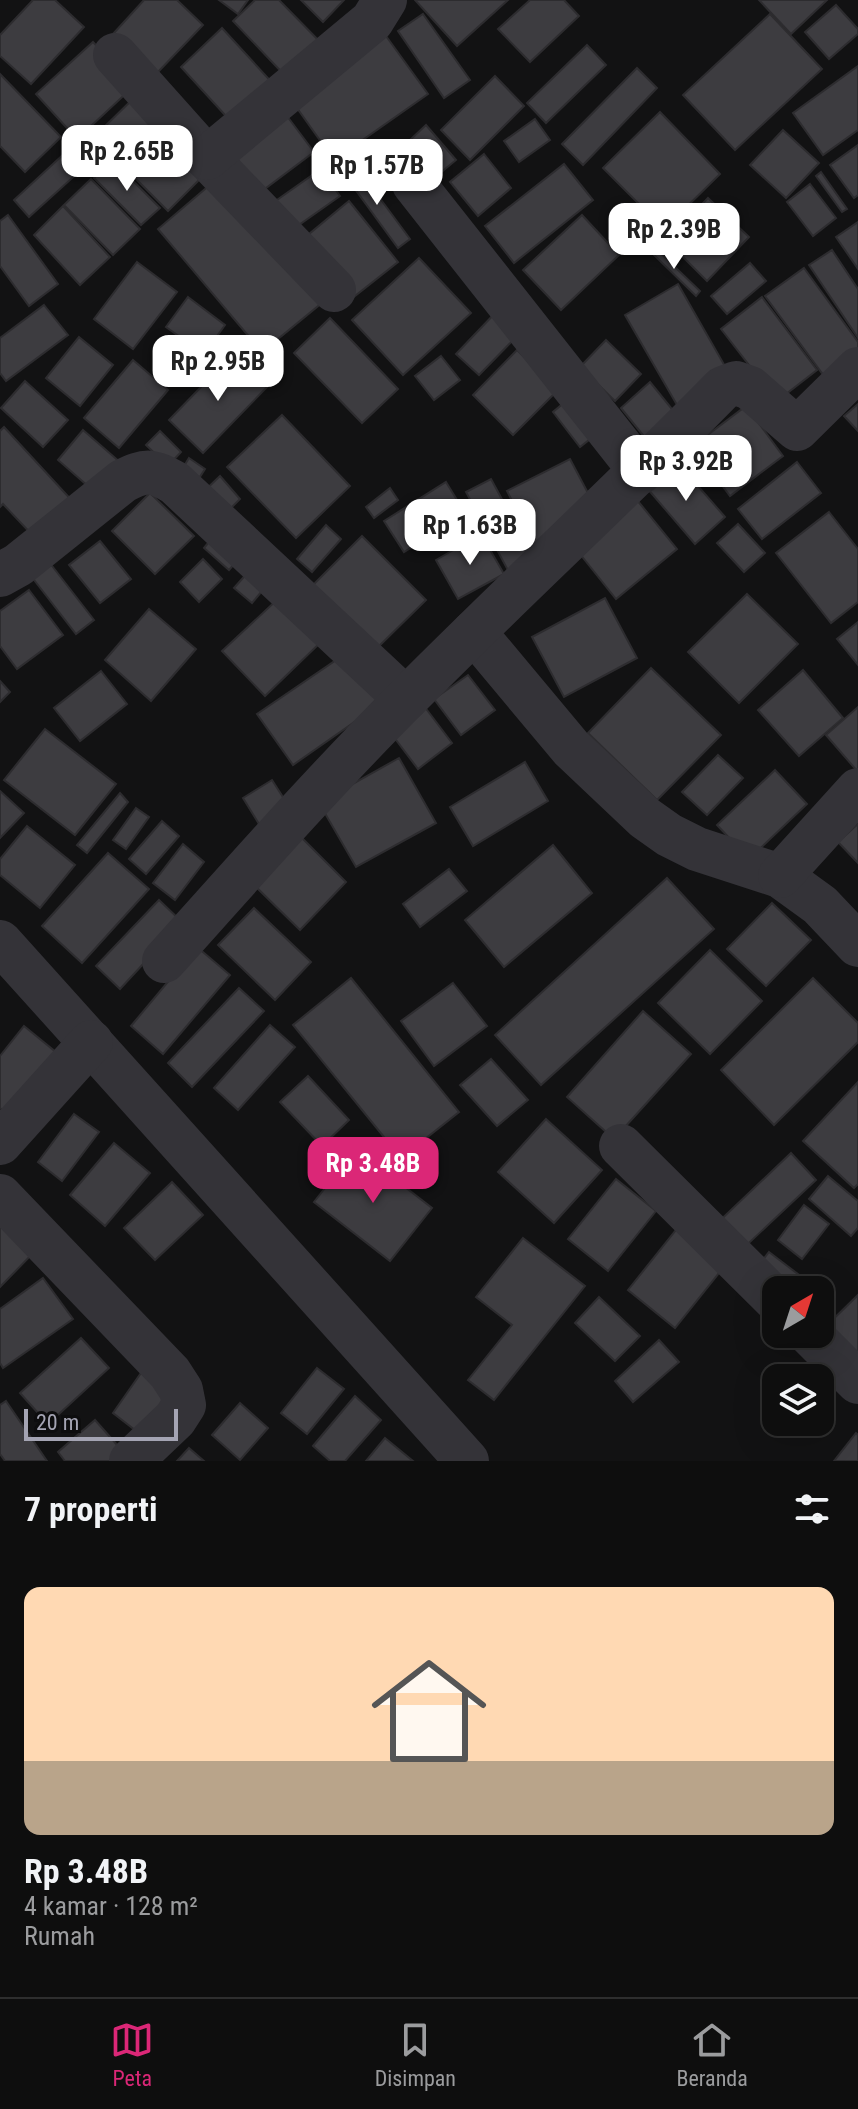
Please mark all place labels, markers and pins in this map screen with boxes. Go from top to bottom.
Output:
pin: Rp 2.65B [44,125,210,193]
pin: Rp 1.57B [294,139,460,207]
pin: Rp 2.39B [591,203,757,271]
pin: Rp 2.95B [135,335,301,403]
pin: Rp 3.92B [603,435,769,503]
pin: Rp 1.63B [387,499,553,567]
pin: Rp 3.48B [290,1137,456,1205]

